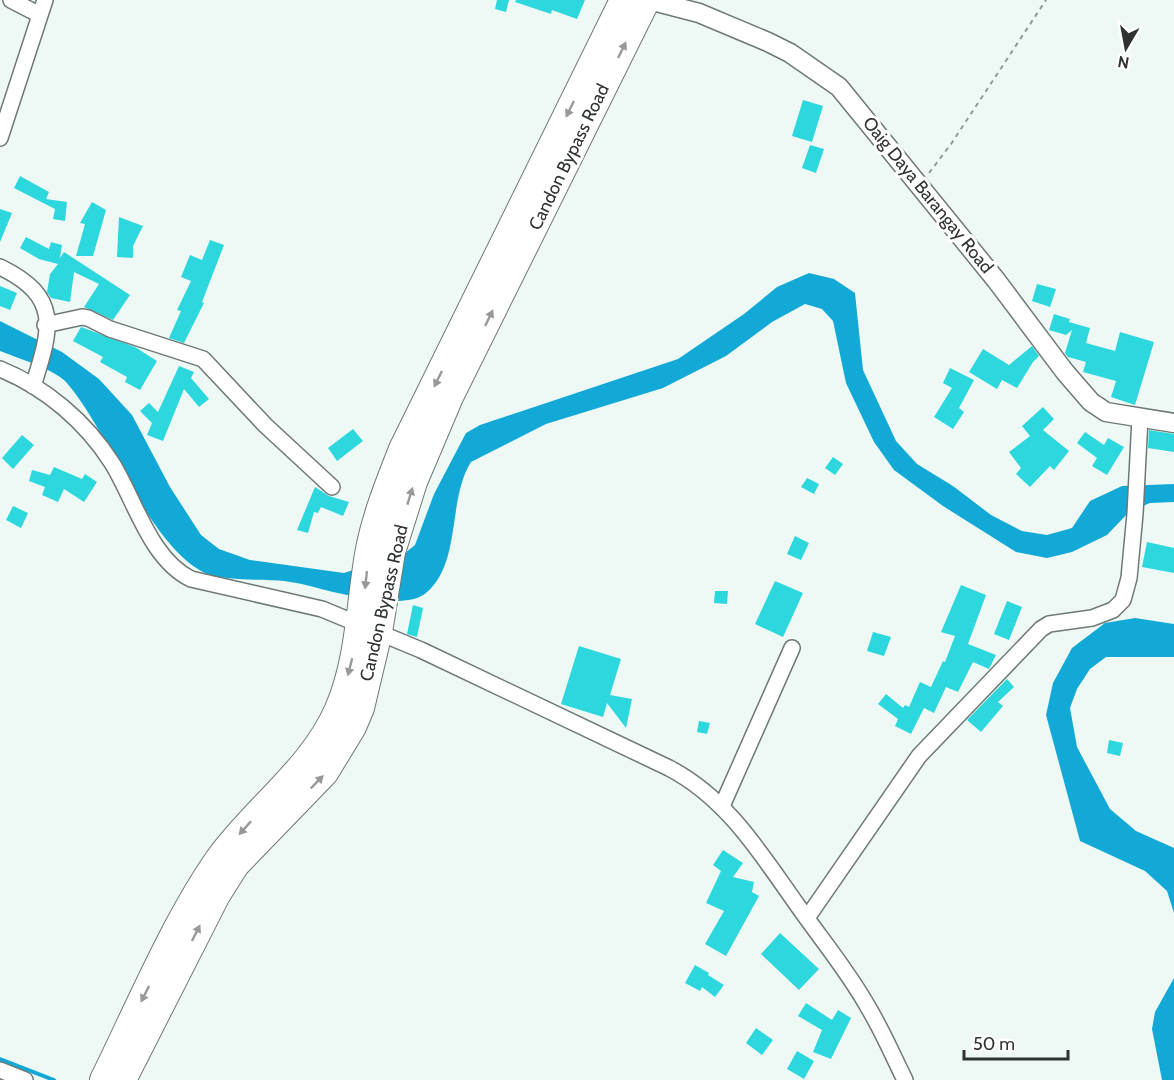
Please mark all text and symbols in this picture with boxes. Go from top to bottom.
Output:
north arrow [1096,18,1156,78]
one-way arrow [618,41,627,58]
text: N [1116,52,1131,73]
street label: Candon Bypass Road [524,80,614,234]
one-way arrow [565,101,574,118]
street label: Oaig Daya Barangay Road [858,112,998,278]
one-way arrow [484,310,493,327]
one-way arrow [434,370,443,387]
one-way arrow [406,487,415,505]
street label: Candon Bypass Road [355,523,413,683]
one-way arrow [361,570,370,589]
one-way arrow [345,658,355,677]
one-way arrow [310,775,324,790]
one-way arrow [239,821,253,835]
one-way arrow [191,925,201,942]
one-way arrow [141,986,150,1003]
scale bar [964,1023,1068,1061]
text: 50 m [973,1033,1015,1055]

